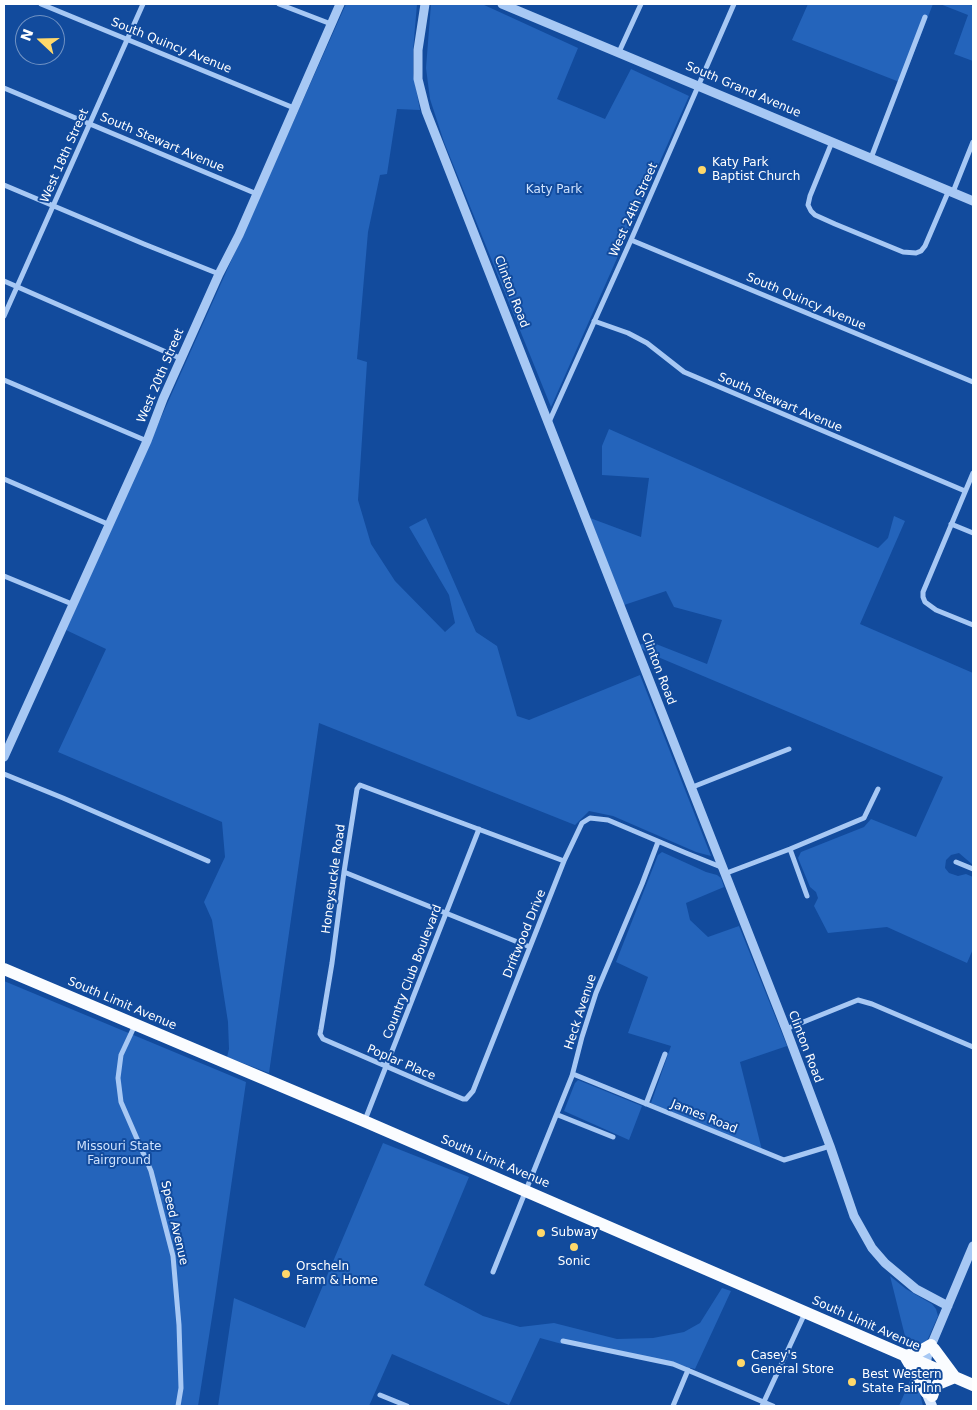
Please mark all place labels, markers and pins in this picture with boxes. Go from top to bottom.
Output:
place label: Katy Park Baptist Church [712,156,800,184]
marker: Katy Park Baptist Church [696,164,708,176]
place label: Subway [551,1226,598,1240]
marker: Subway [535,1227,547,1239]
marker: Sonic [568,1241,580,1253]
place label: Sonic [558,1255,590,1269]
place label: Orscheln Farm & Home [296,1260,378,1288]
marker: Orscheln Farm & Home [280,1268,292,1280]
place label: Casey's General Store [751,1349,834,1377]
marker: Casey's General Store [735,1357,747,1369]
place label: Best Western State Fair Inn [862,1368,942,1396]
marker: Best Western State Fair Inn [846,1376,858,1388]

